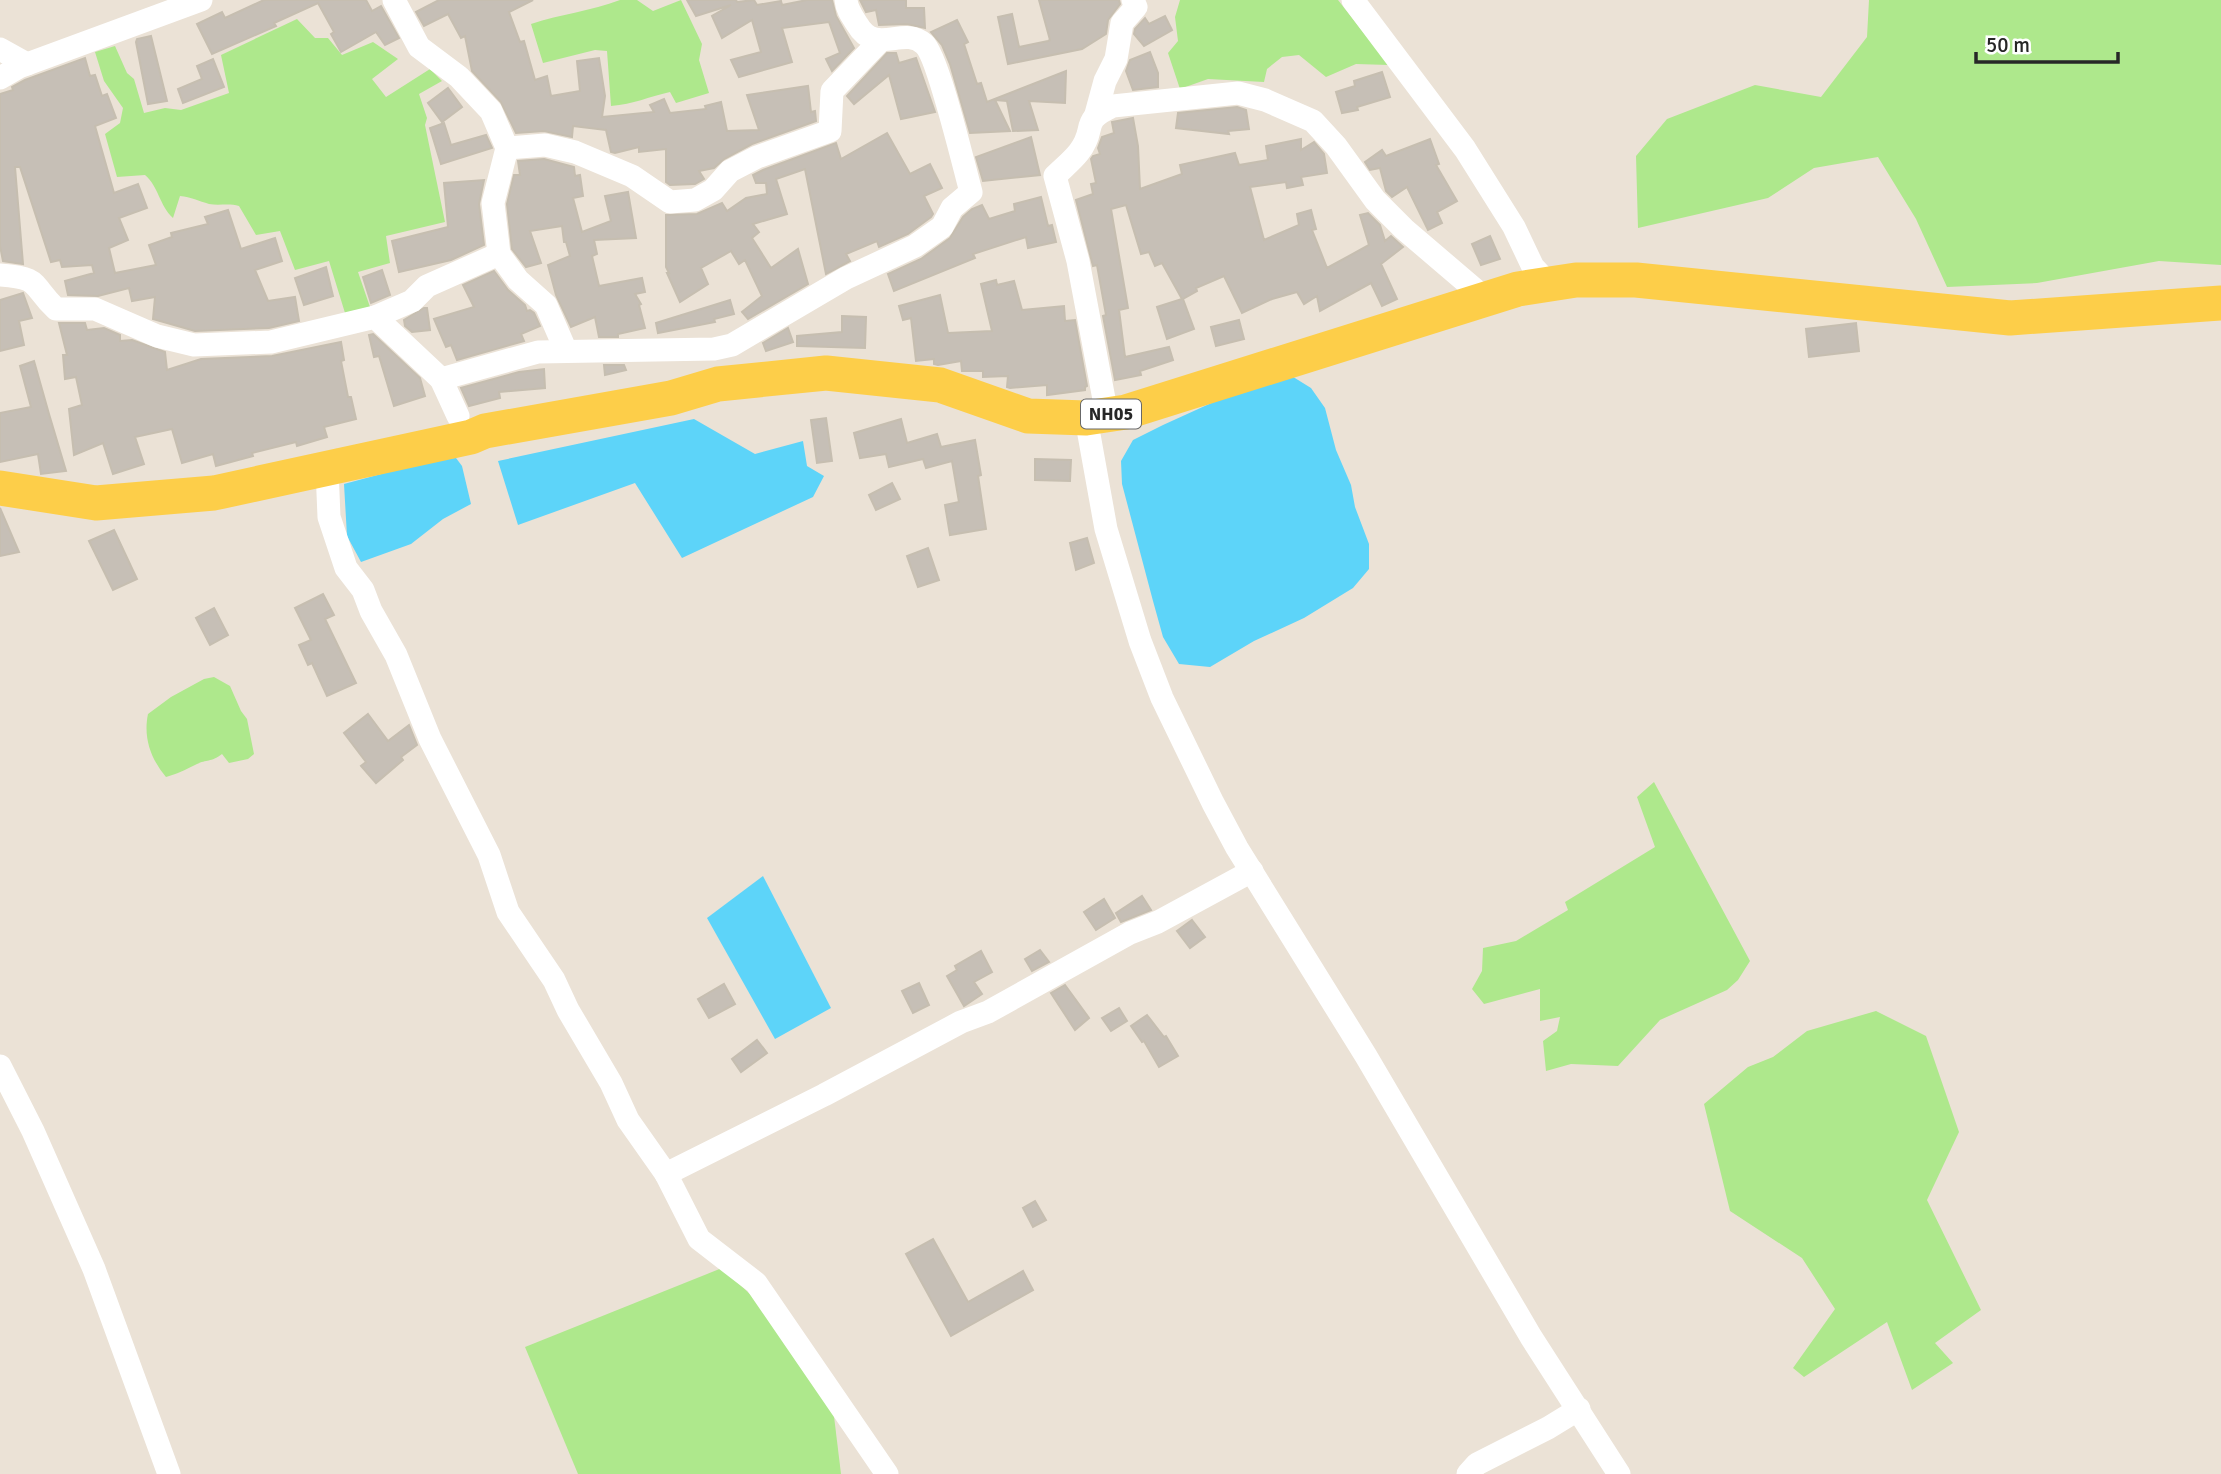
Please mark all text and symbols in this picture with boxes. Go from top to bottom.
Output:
scale bar [1976,21,2118,65]
text: 50 m [1986,32,2030,58]
road number: NH05 [1081,400,1141,428]

